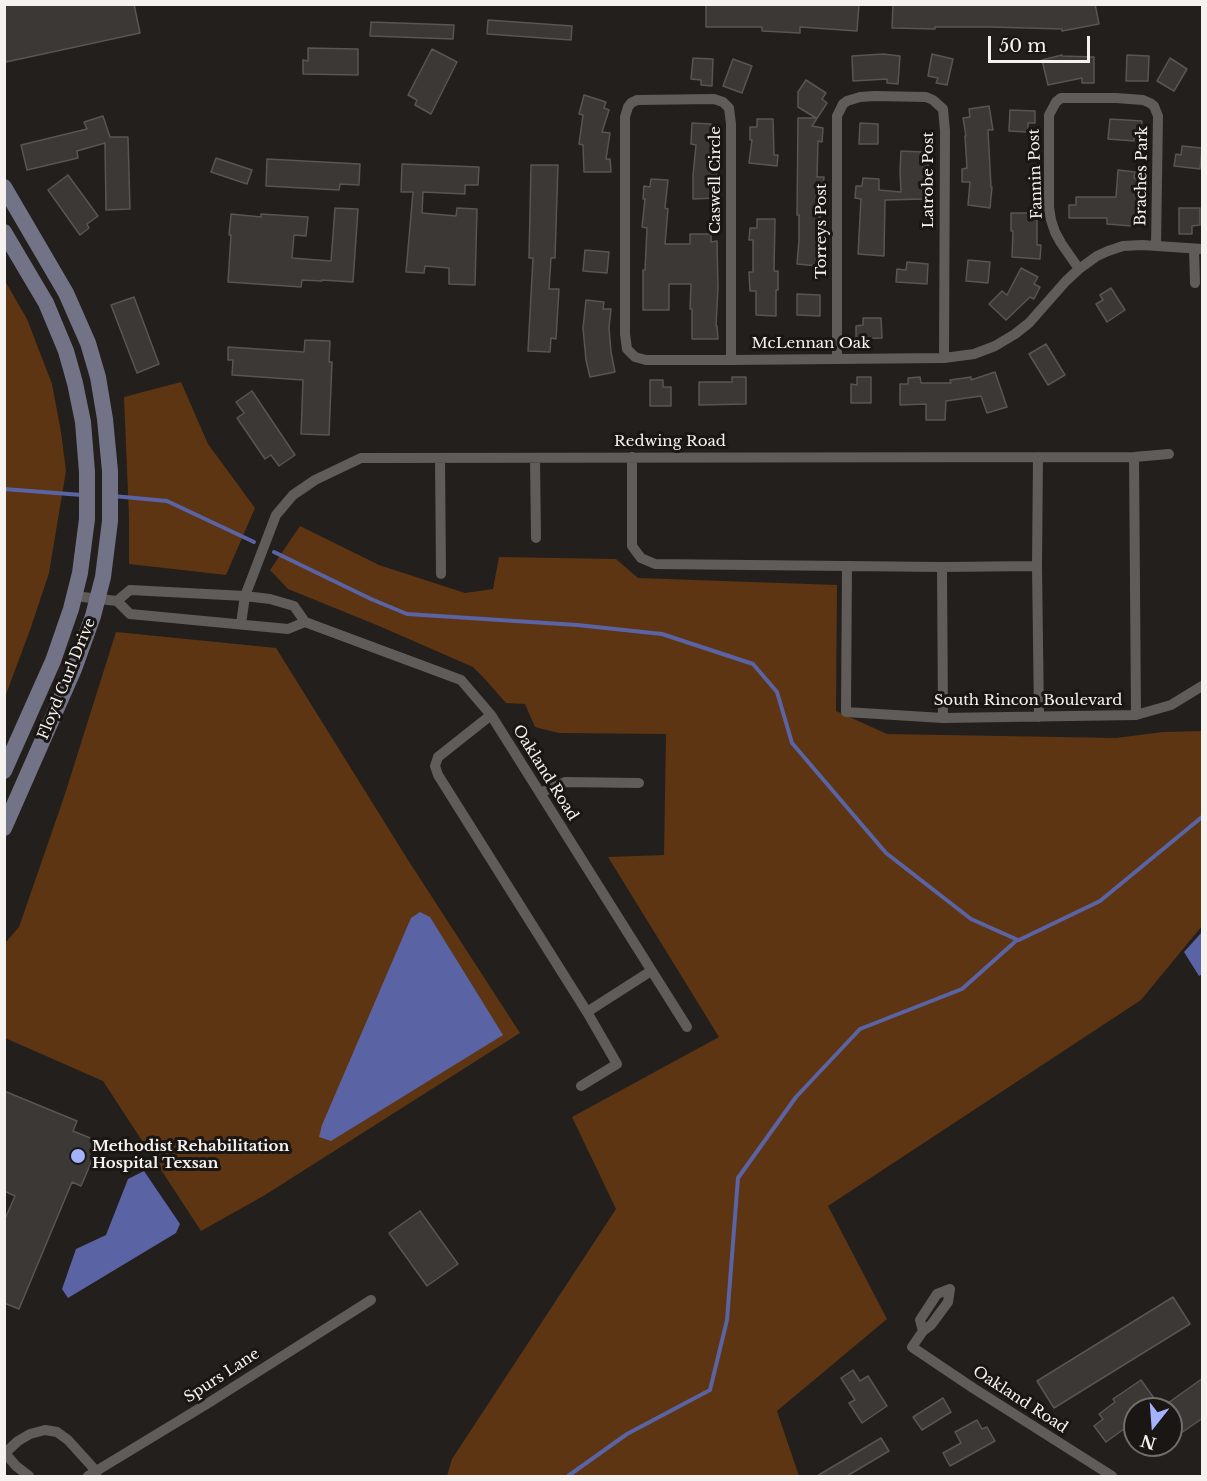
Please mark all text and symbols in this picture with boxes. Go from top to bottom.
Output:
scale bar [991,24,1093,62]
text: 50 m [999,35,1047,57]
street label: Caswell Circle [707,126,725,234]
street label: Braches Park [1132,126,1152,226]
street label: Fannin Post [1025,129,1047,219]
street label: Latrobe Post [920,132,938,228]
street label: Torreys Post [813,183,831,279]
street label: McLennan Oak [752,335,870,353]
street label: Redwing Road [614,433,726,451]
street label: Floyd Curl Drive [34,616,100,742]
street label: South Rincon Boulevard [934,692,1122,710]
street label: Oakland Road [508,722,582,824]
place label: Methodist Rehabilitation Hospital Texsan [92,1138,289,1173]
marker: Methodist Rehabilitation Hospital Texsan [69,1147,87,1165]
street label: Spurs Lane [181,1345,263,1407]
street label: Oakland Road [969,1363,1071,1437]
north arrow [1123,1397,1183,1457]
text: N [1138,1431,1158,1454]

